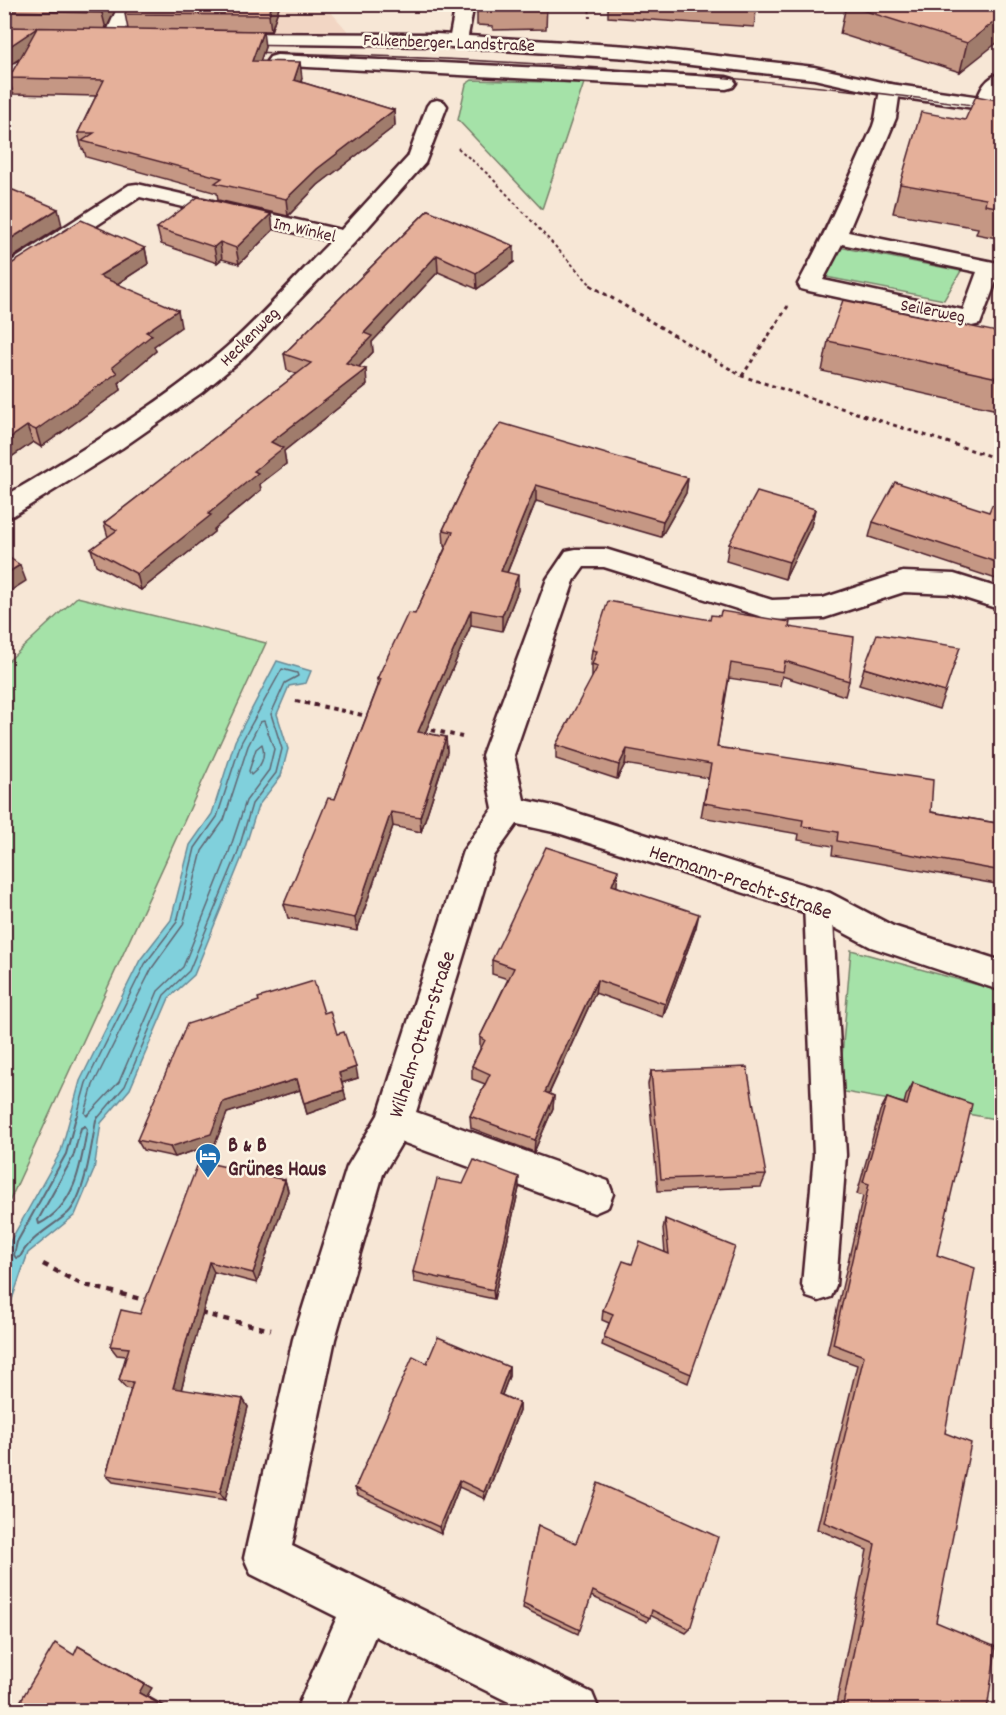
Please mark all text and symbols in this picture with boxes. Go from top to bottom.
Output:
street label: Falkenberger Landstraße [363,29,535,60]
street label: Im Winkel [271,212,339,251]
street label: Seilerweg [898,294,967,331]
street label: Heckenweg [215,302,286,373]
street label: Hermann-Precht-Straße [644,838,836,929]
street label: Wilhelm-Otten-Straße [383,948,465,1122]
place label: B & B Grünes Haus [228,1132,327,1186]
hotel icon: B & B Grünes Haus [193,1141,223,1179]

